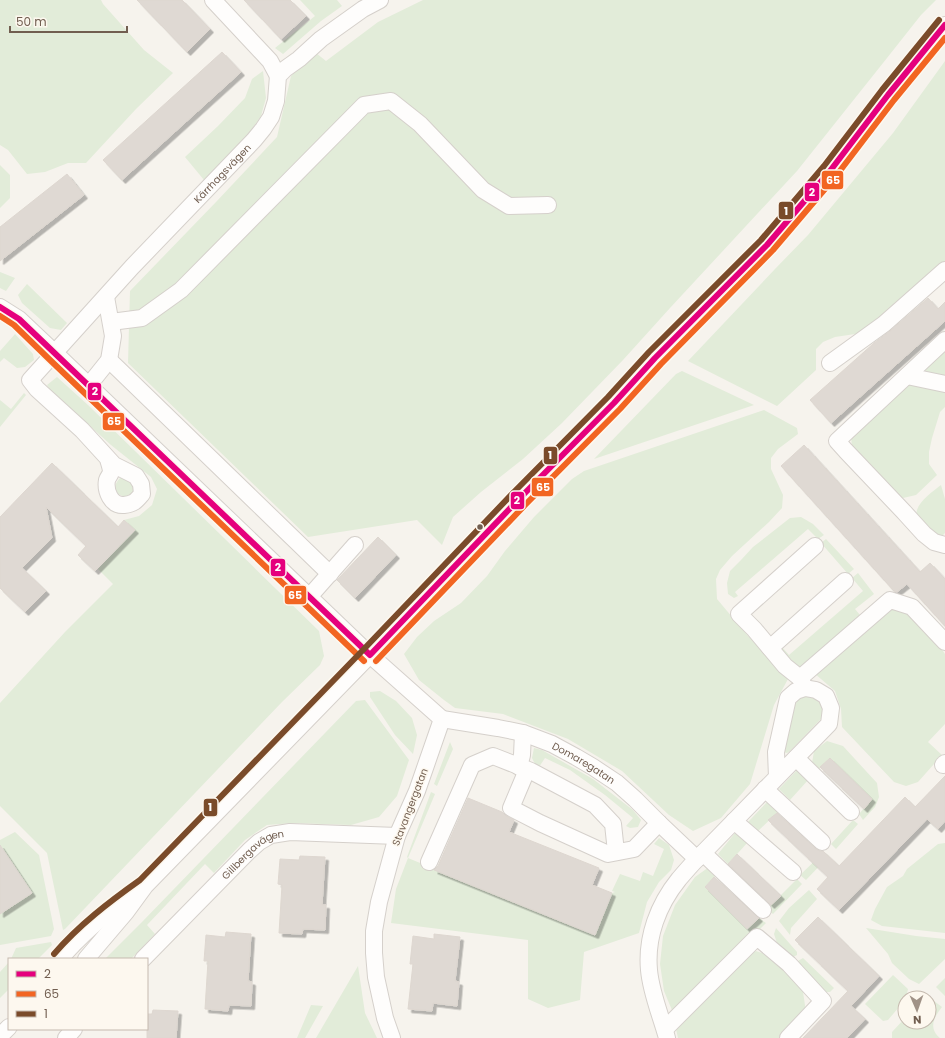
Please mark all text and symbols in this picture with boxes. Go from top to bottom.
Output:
scale bar [10,8,127,34]
text: 50 m [16,13,47,30]
street label: Kärrhagsvägen [190,140,254,206]
line badge: 65 [821,170,844,190]
text: 65 [826,172,840,188]
line badge: 2 [804,182,820,202]
text: 2 [809,184,815,200]
line badge: 1 [778,201,794,220]
text: 1 [784,203,788,219]
line badge: 2 [87,382,102,401]
text: 2 [92,383,98,399]
line badge: 65 [102,412,125,431]
text: 65 [107,413,121,429]
line badge: 1 [543,446,558,465]
text: 1 [548,447,552,463]
line badge: 65 [531,477,554,497]
text: 65 [536,479,550,495]
line badge: 2 [510,491,525,510]
text: 2 [514,492,520,508]
unlabelled marker [475,522,485,532]
line badge: 2 [270,558,286,577]
text: 2 [275,559,281,575]
line badge: 65 [284,585,307,605]
text: 65 [288,587,302,603]
street label: Domaregatan [550,738,618,787]
street label: Stavangergatan [388,766,432,848]
line badge: 1 [203,798,218,817]
text: 1 [208,799,212,815]
street label: Gillbergavägen [218,826,285,883]
legend [8,958,148,1030]
text: 2 [44,965,51,982]
text: 65 [44,985,59,1002]
north arrow [897,990,937,1030]
text: 1 [44,1005,48,1022]
text: N [913,1012,922,1028]

